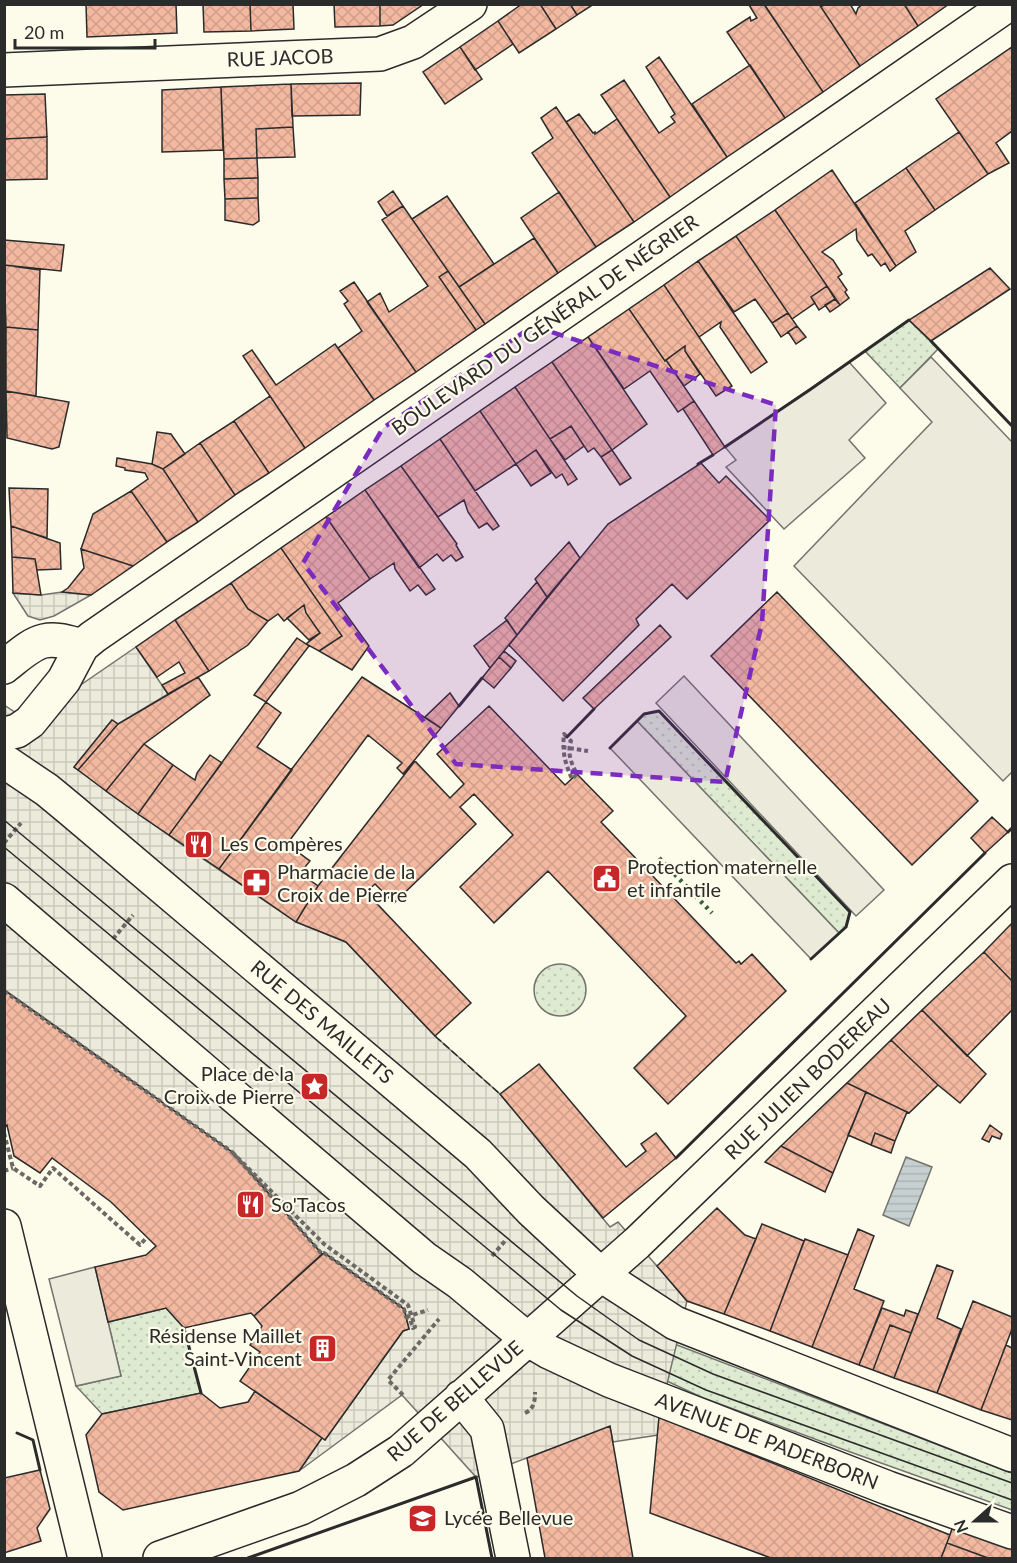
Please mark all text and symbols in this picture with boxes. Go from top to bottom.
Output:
scale bar [15,12,154,50]
text: 20 m [24,21,64,43]
street label: RUE JACOB [226,43,334,71]
street label: BOULEVARD DU GÉNÉRAL DE NÉGRIER [387,208,703,440]
restaurant icon: Les Compères [183,828,215,860]
place label: Les Compères [220,831,343,855]
place label: Protection maternelle et infantile [627,854,817,901]
place label: Pharmacie de la Croix de Pierre [277,859,415,906]
public building icon: Protection maternelle et infantile [590,862,622,894]
pharmacy icon: Pharmacie de la Croix de Pierre [240,867,272,899]
street label: RUE DES MAILLETS [246,955,399,1088]
street label: RUE JULIEN BODEREAU [719,993,895,1164]
place label: Place de la Croix de Pierre [164,1061,294,1108]
place icon: Place de la Croix de Pierre [299,1070,331,1102]
restaurant icon: So'Tacos [234,1189,266,1221]
place label: So'Tacos [271,1192,346,1216]
place label: Résidense Maillet Saint-Vincent [149,1323,302,1370]
building icon: Résidense Maillet Saint-Vincent [307,1332,339,1364]
street label: RUE DE BELLEVUE [382,1335,527,1466]
street label: AVENUE DE PADERBORN [653,1386,882,1494]
north arrow [945,1491,1005,1551]
school or university icon: Lycée Bellevue [407,1502,439,1534]
place label: Lycée Bellevue [444,1505,573,1529]
text: N [949,1517,972,1536]

